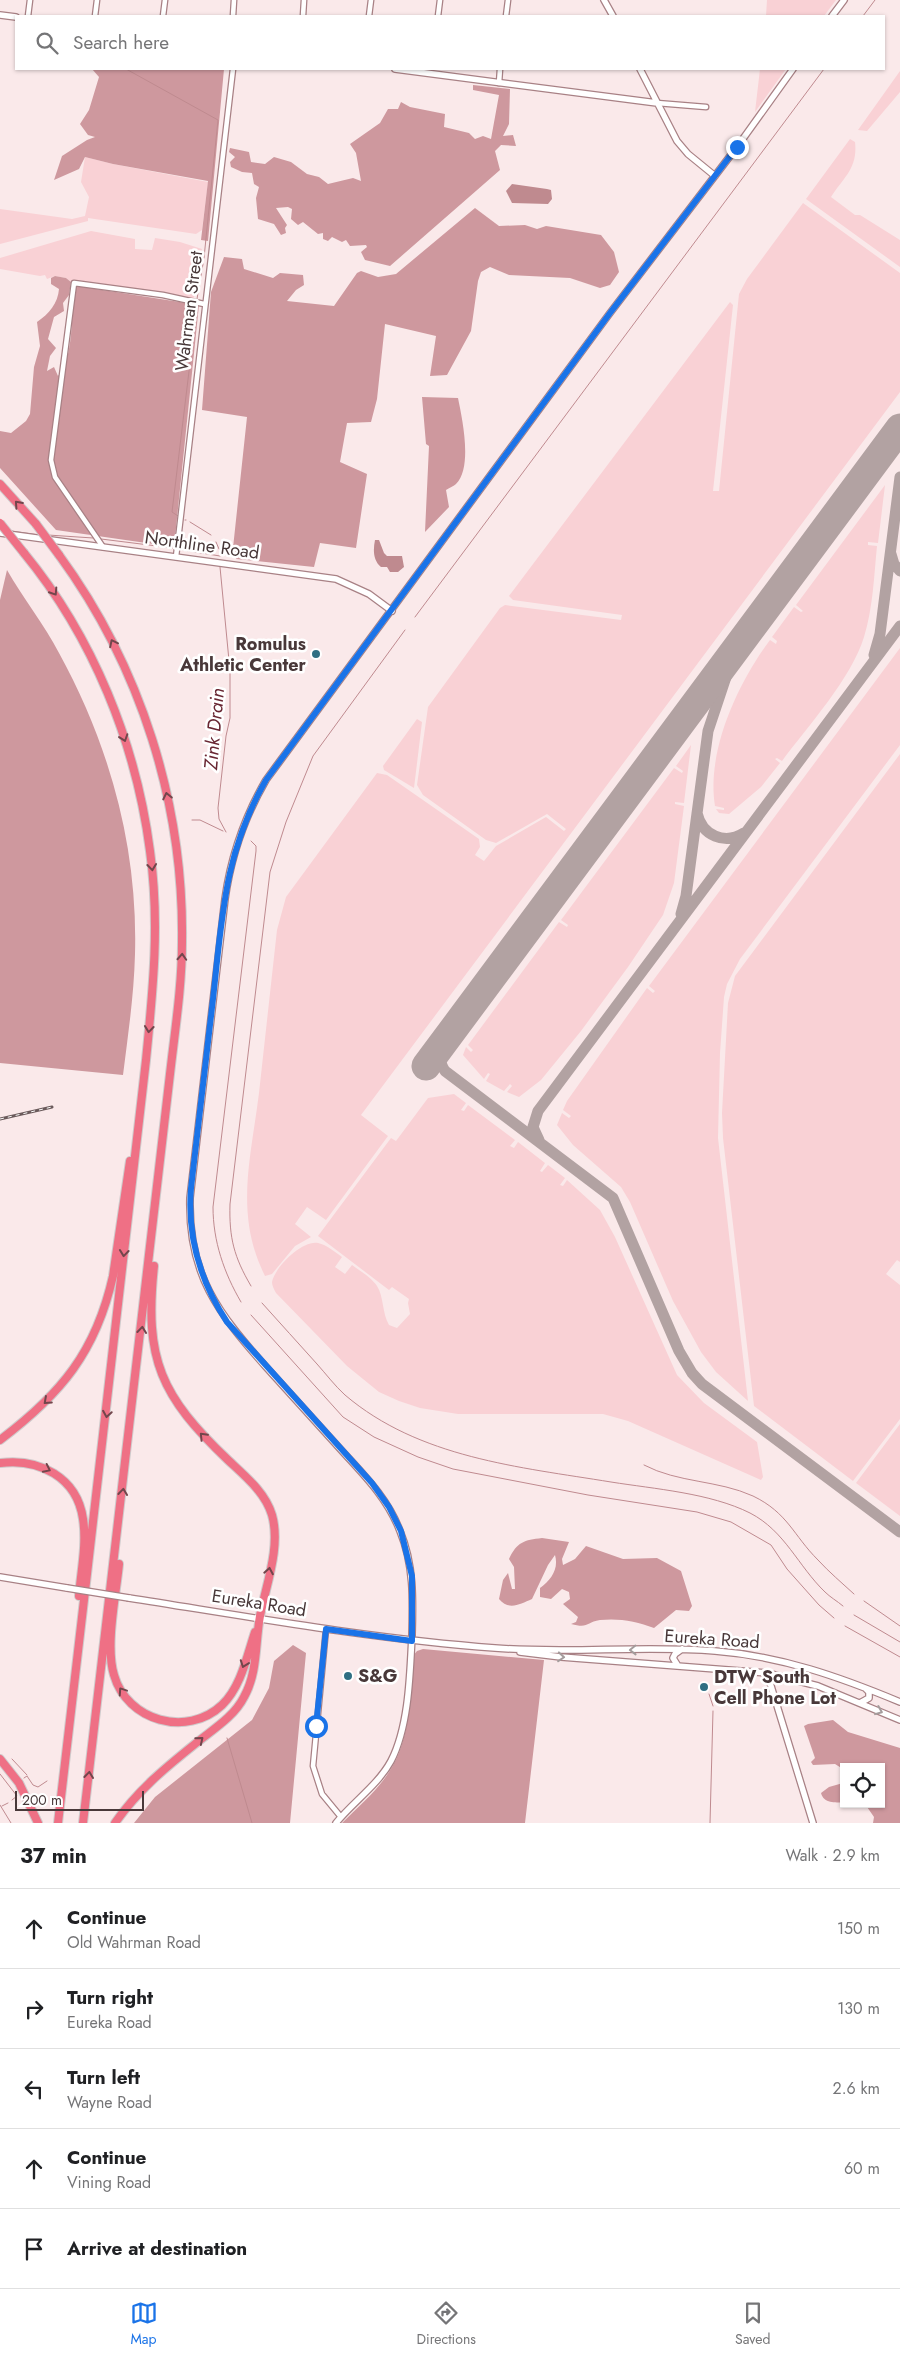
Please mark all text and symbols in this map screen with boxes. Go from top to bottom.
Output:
search box [15,15,885,70]
icon: search [33,29,61,57]
text: Search here [73,29,169,56]
route end [726,136,749,159]
street label: Wahrman Street [169,249,209,373]
one-way arrow [15,500,24,509]
street label: Northline Road [143,524,261,566]
one-way arrow [47,586,57,595]
place label: Romulus Athletic Center [179,631,307,678]
one-way arrow [109,639,119,648]
marker: Romulus Athletic Center [310,648,322,660]
water label: Zink Drain [197,687,231,772]
one-way arrow [118,733,128,741]
one-way arrow [162,791,173,800]
one-way arrow [146,863,157,871]
one-way arrow [176,953,187,961]
one-way arrow [144,1025,155,1033]
one-way arrow [119,1249,130,1257]
one-way arrow [136,1326,147,1334]
one-way arrow [43,1395,52,1404]
one-way arrow [102,1410,112,1419]
one-way arrow [200,1432,209,1441]
one-way arrow [42,1463,51,1473]
one-way arrow [117,1487,128,1495]
one-way arrow [264,1566,274,1575]
street label: Eureka Road [210,1583,308,1623]
street label: Eureka Road [664,1623,760,1655]
one-way arrow [629,1645,636,1655]
one-way arrow [558,1652,566,1663]
one-way arrow [240,1660,250,1668]
place label: S&G [358,1663,398,1689]
place label: DTW South Cell Phone Lot [714,1664,836,1711]
marker: S&G [342,1670,354,1682]
marker: DTW South Cell Phone Lot [698,1681,710,1693]
one-way arrow [119,1687,128,1697]
one-way arrow [874,1705,883,1716]
route start [305,1715,328,1738]
one-way arrow [194,1737,203,1746]
map controls [840,1763,885,1808]
button: locate [840,1763,885,1808]
one-way arrow [83,1770,94,1778]
scale bar [15,1788,144,1811]
text: 200 m [22,1790,62,1810]
text: 37 min [20,1841,87,1871]
text: Walk · 2.9 km [786,1844,880,1867]
text: Continue [67,1904,146,1931]
icon: ahead [20,1915,48,1943]
text: 150 m [837,1917,880,1940]
text: Old Wahrman Road [67,1931,201,1954]
text: Turn right [67,1984,153,2011]
icon: right [20,1995,48,2023]
text: 130 m [837,1997,880,2020]
text: Eureka Road [67,2011,152,2034]
text: Turn left [67,2064,140,2091]
icon: left [20,2075,48,2103]
text: 2.6 km [833,2077,880,2100]
text: Wayne Road [67,2091,152,2114]
text: Continue [67,2144,146,2171]
icon: ahead [20,2155,48,2183]
text: 60 m [844,2157,880,2180]
text: Vining Road [67,2171,151,2194]
icon: arrive [20,2235,48,2263]
text: Arrive at destination [67,2235,247,2262]
tab: Map [130,2299,158,2349]
tab: Directions [417,2299,476,2349]
tab: Saved [735,2299,770,2349]

